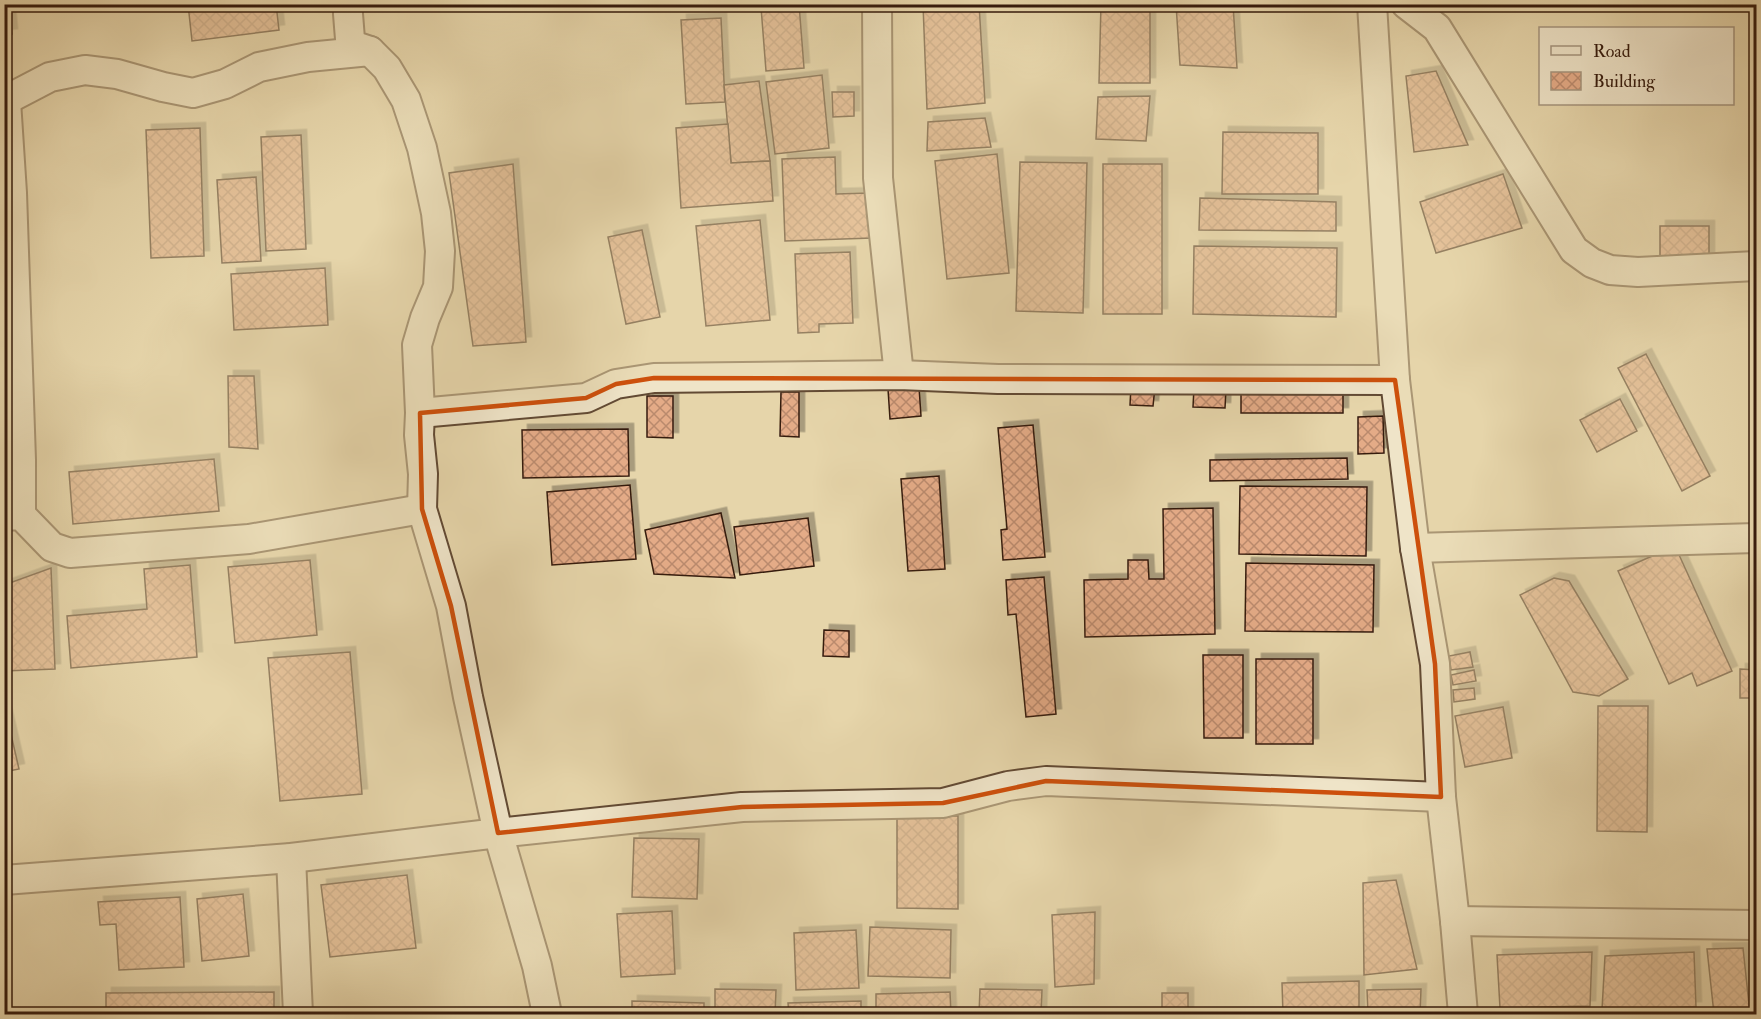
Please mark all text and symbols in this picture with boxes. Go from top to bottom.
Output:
legend [1539,27,1734,105]
text: Road [1593,40,1631,63]
text: Building [1593,70,1656,93]

